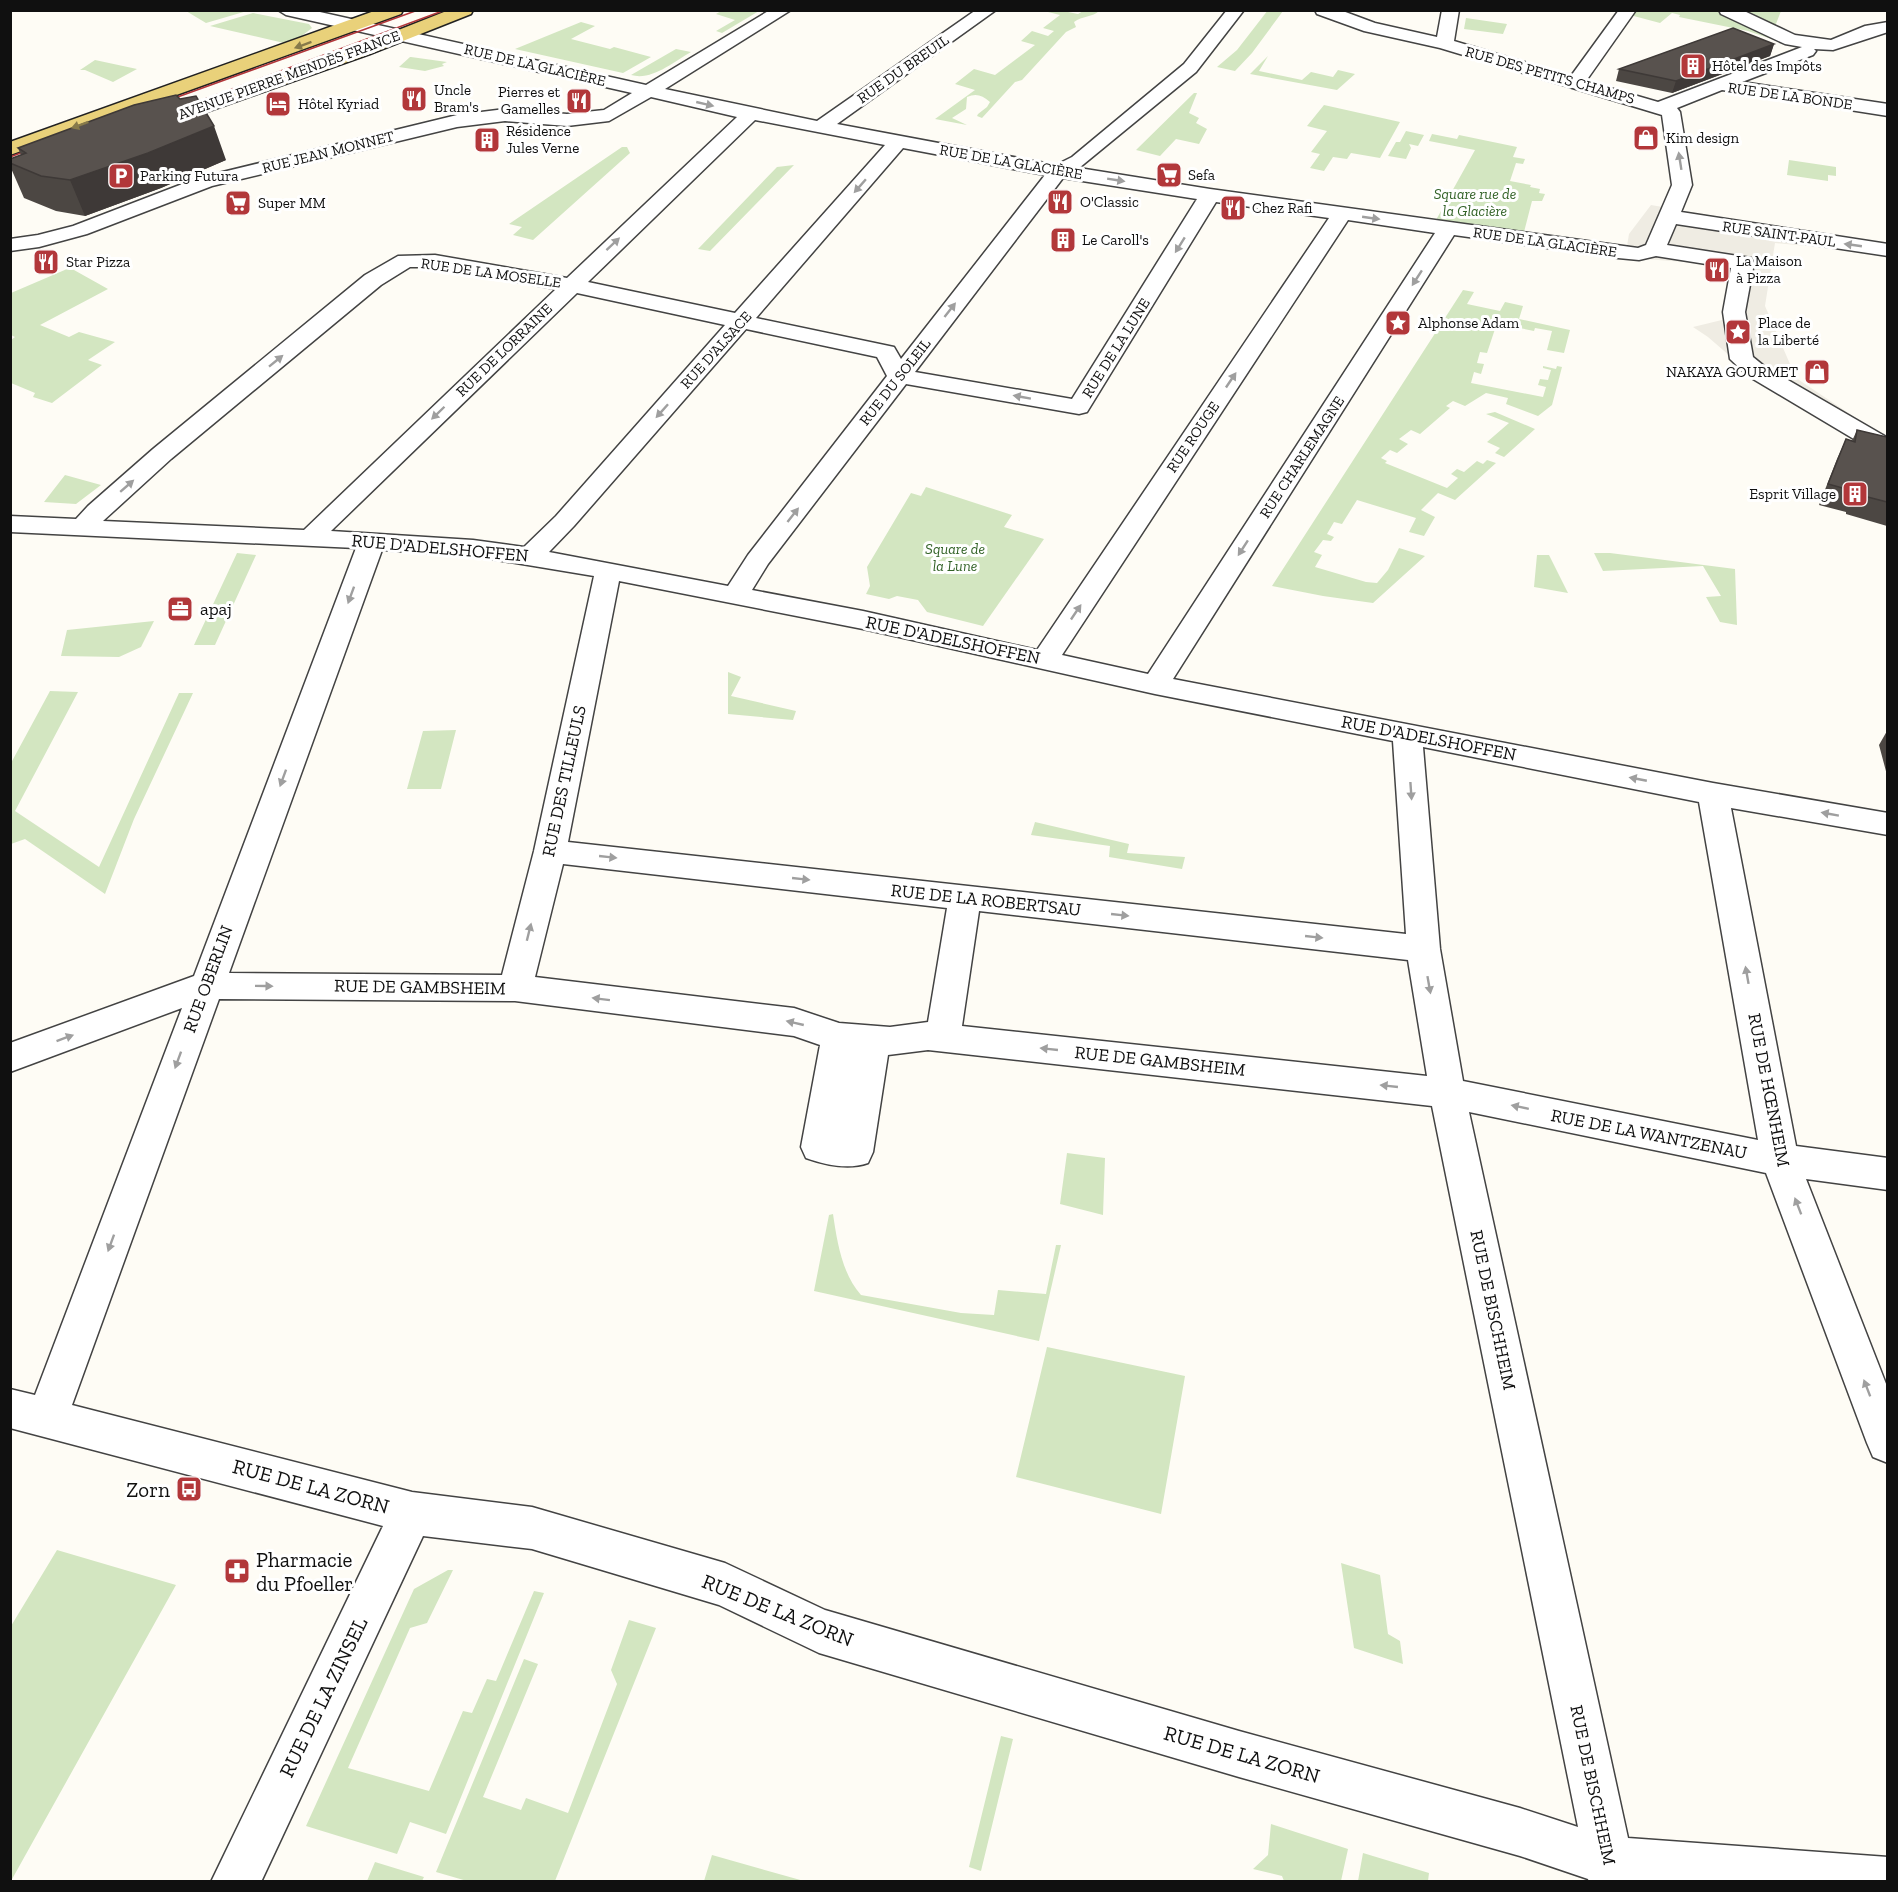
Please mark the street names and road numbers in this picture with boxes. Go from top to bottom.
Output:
street label: AVENUE PIERRE MENDÈS FRANCE [176,26,403,124]
street label: RUE DU BREUIL [854,31,952,107]
street label: RUE DE LA GLACIÈRE [462,40,608,90]
street label: RUE DES PETITS CHAMPS [1463,42,1637,108]
street label: RUE DE LA BONDE [1727,78,1854,114]
street label: RUE JEAN MONNET [260,127,396,177]
street label: RUE DE LA GLACIÈRE [938,141,1084,183]
street label: RUE SAINT-PAUL [1721,217,1837,251]
street label: RUE DE LA GLACIÈRE [1472,223,1618,261]
street label: RUE DE LA MOSELLE [420,254,562,292]
street label: RUE DE LA LUNE [1078,295,1154,401]
street label: RUE DE LORRAINE [452,299,556,400]
street label: RUE D'ALSACE [677,307,756,392]
street label: RUE DU SOLEIL [855,335,935,429]
street label: RUE CHARLEMAGNE [1256,392,1348,521]
street label: RUE ROUGE [1163,398,1223,476]
street label: RUE D'ADELSHOFFEN [350,529,530,567]
street label: RUE D'ADELSHOFFEN [864,611,1042,669]
street label: RUE DES TILLEULS [537,703,591,859]
street label: RUE D'ADELSHOFFEN [1340,710,1518,766]
street label: RUE DE LA ROBERTSAU [890,879,1082,921]
street label: RUE OBERLIN [178,922,238,1036]
street label: RUE DE GAMBSHEIM [334,975,506,999]
street label: RUE DE HŒNHEIM [1743,1011,1795,1169]
street label: RUE DE GAMBSHEIM [1073,1041,1247,1081]
street label: RUE DE LA WANTZENAU [1549,1104,1749,1164]
street label: RUE DE BISCHHEIM [1465,1228,1521,1392]
street label: RUE DE LA ZORN [230,1453,392,1519]
street label: RUE DE LA ZORN [699,1568,857,1652]
street label: RUE DE LA ZINSEL [273,1612,373,1781]
street label: RUE DE BISCHHEIM [1565,1703,1621,1867]
street label: RUE DE LA ZORN [1161,1720,1323,1788]

